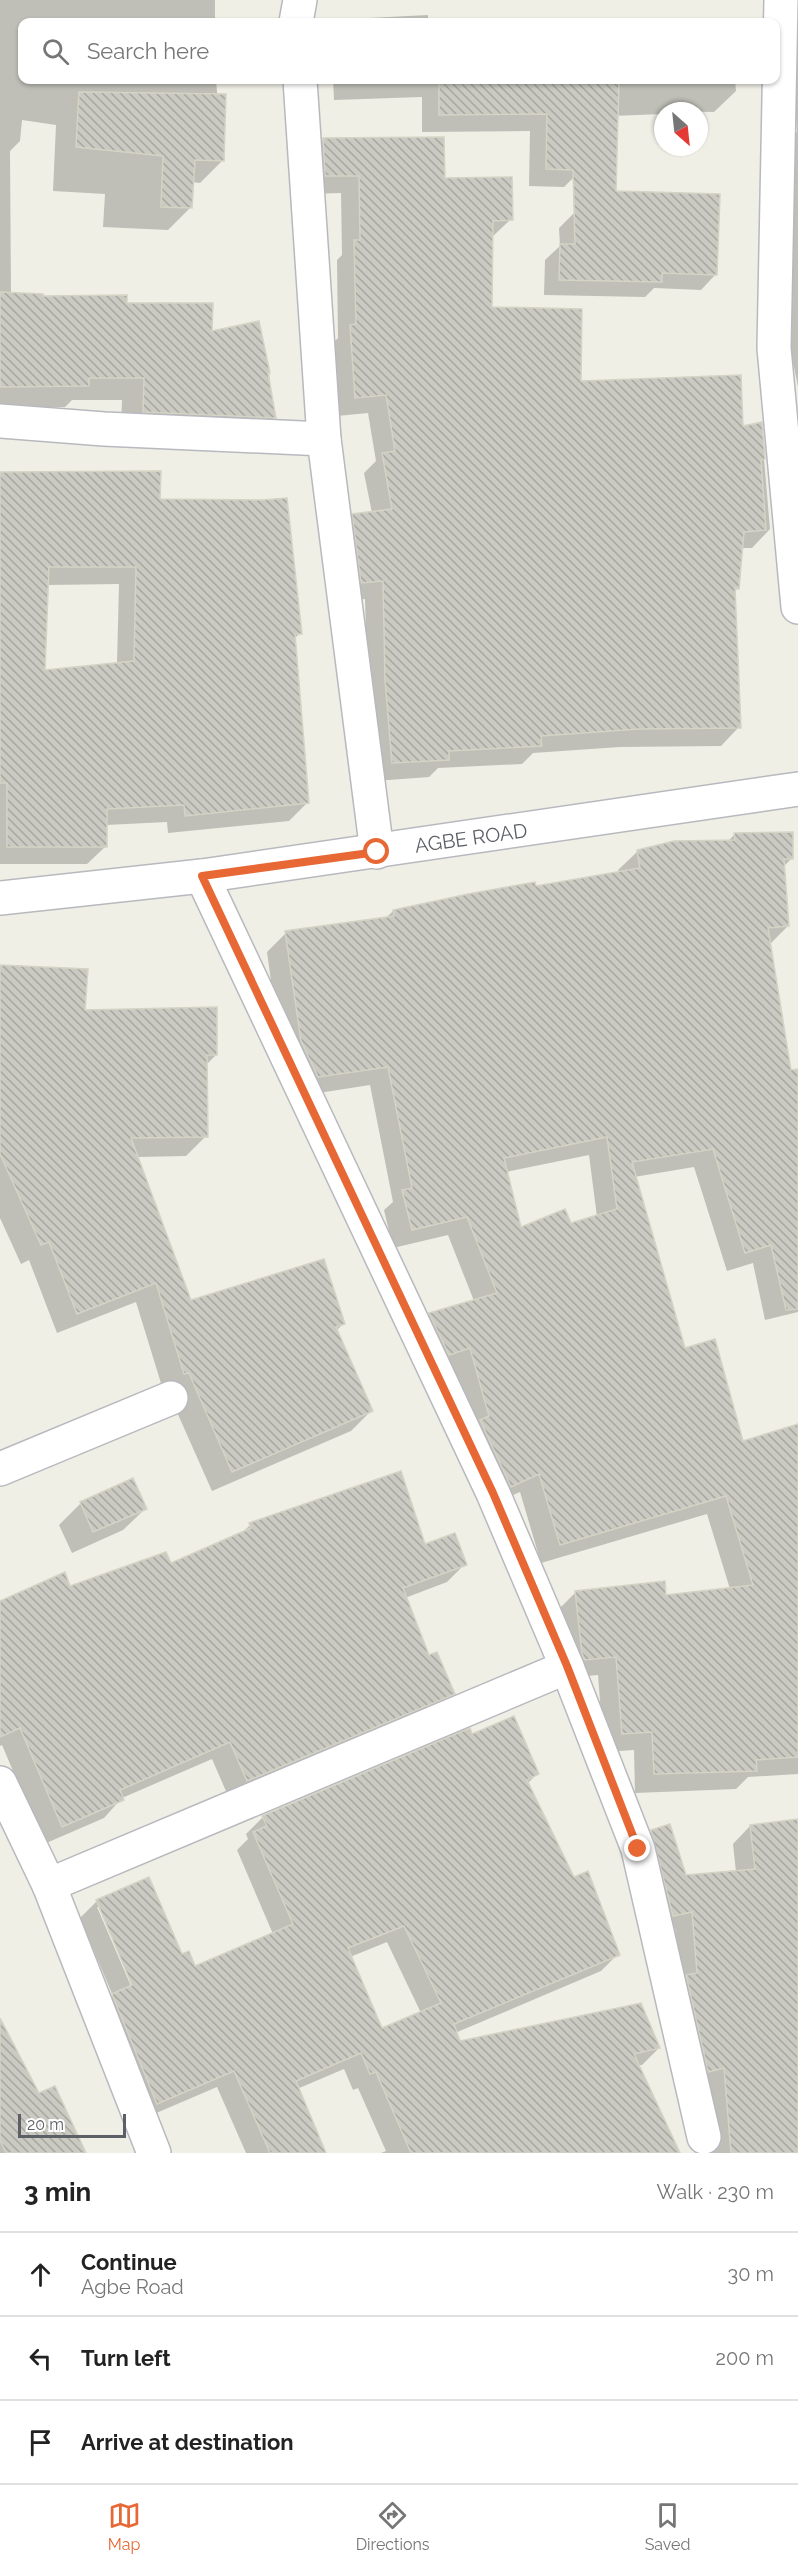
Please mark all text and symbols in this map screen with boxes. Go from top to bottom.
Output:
search box [18,18,780,84]
icon: search [39,35,72,68]
text: Search here [87,38,209,64]
north arrow [654,102,708,156]
street label: AGBE ROAD [413,818,529,858]
route start [363,838,389,864]
route end [624,1835,650,1861]
scale bar [18,2111,126,2138]
text: 20 m [27,2115,64,2134]
text: 3 min [24,2177,91,2207]
text: Walk · 230 m [656,2180,774,2204]
text: Continue [81,2249,177,2275]
icon: ahead [24,2258,57,2291]
text: 30 m [728,2262,774,2286]
text: Agbe Road [81,2275,184,2299]
icon: left [24,2342,57,2375]
text: Turn left [81,2345,171,2371]
text: 200 m [716,2346,774,2370]
icon: arrive [24,2426,57,2459]
text: Arrive at destination [81,2429,294,2455]
tab: Map [108,2499,141,2554]
tab: Directions [356,2499,430,2554]
tab: Saved [645,2499,690,2554]

